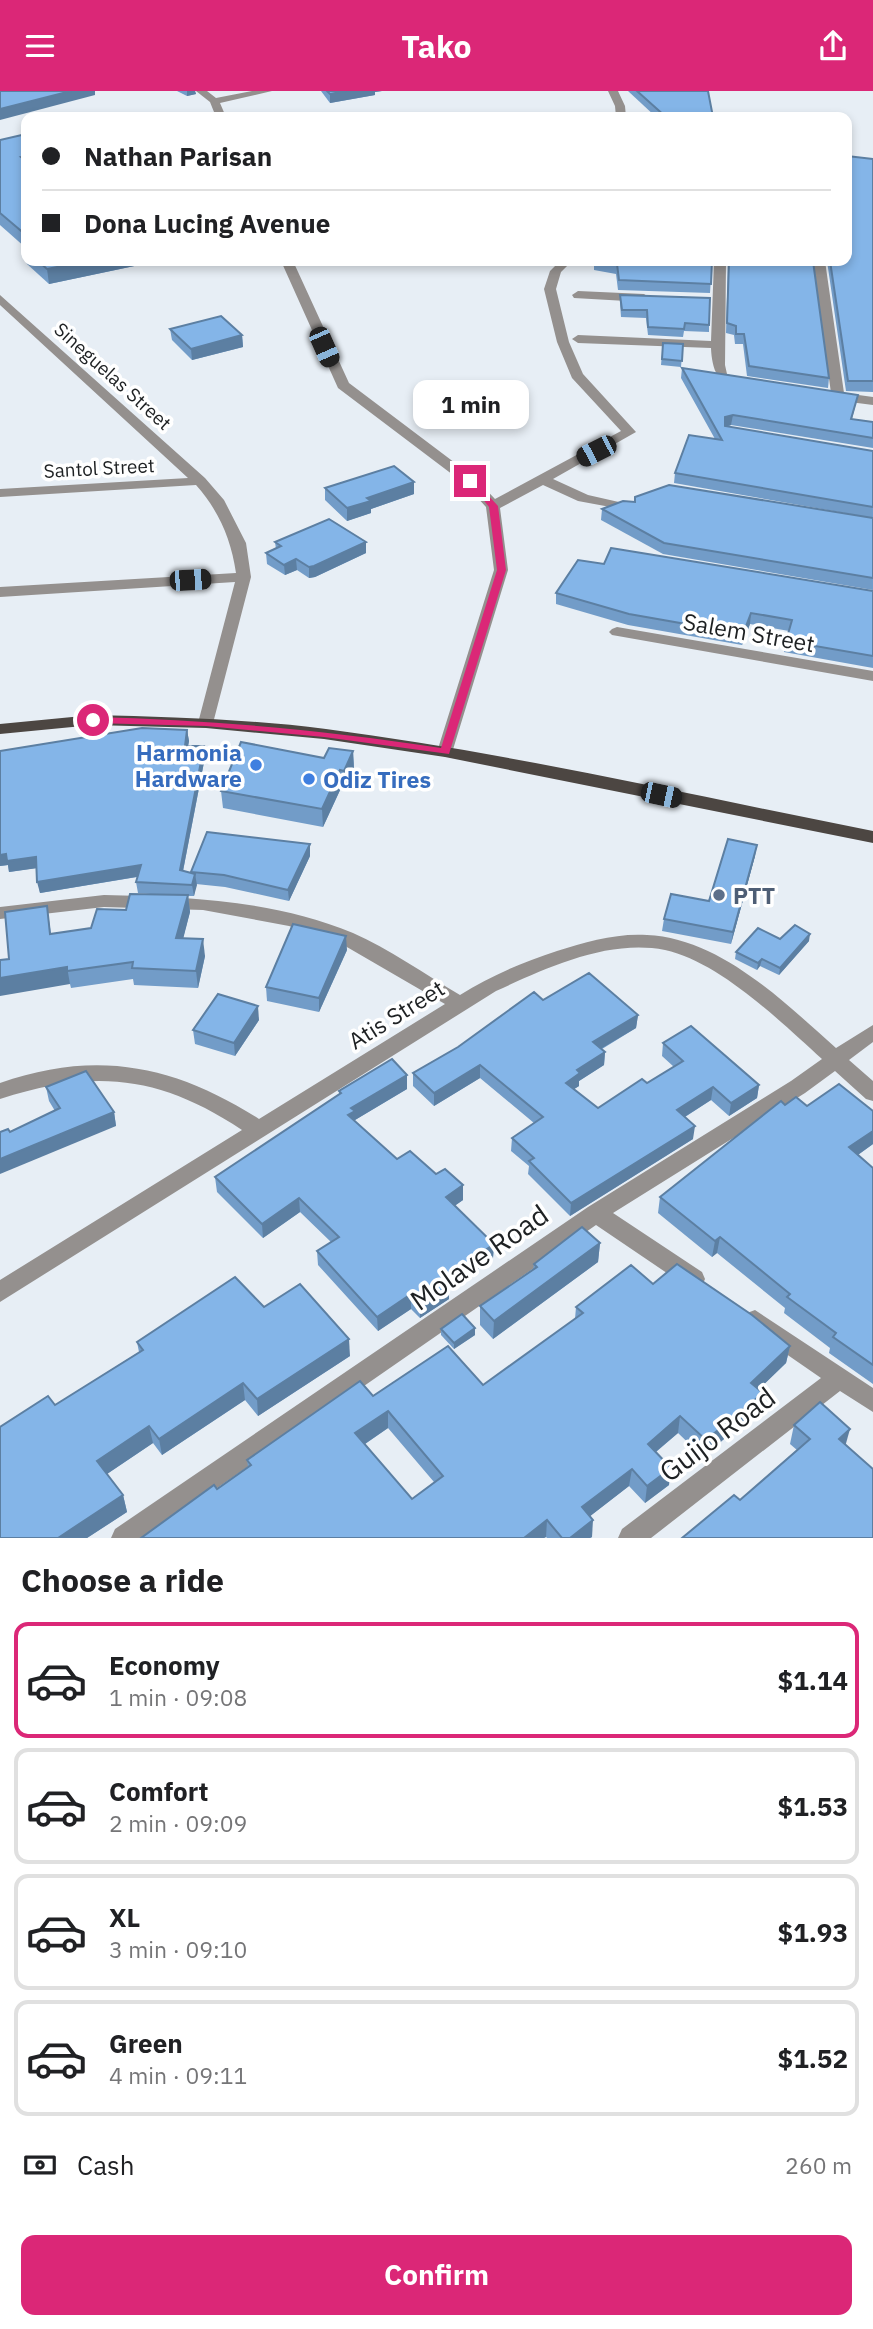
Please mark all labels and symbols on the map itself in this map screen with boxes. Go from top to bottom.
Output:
street label: Sineguelas Street [49,317,177,435]
car [306,324,343,370]
callout: 1 min [412,379,528,429]
car [573,432,620,470]
street label: Santol Street [43,453,155,483]
route end [454,465,486,497]
car [169,568,212,592]
street label: Salem Street [681,606,817,658]
route start [77,704,109,736]
place label: Harmonia Hardware [135,737,242,793]
marker: Harmonia Hardware [248,757,264,773]
place label: Odiz Tires [323,764,431,794]
marker: Odiz Tires [301,771,317,787]
car [639,780,684,810]
place label: PTT [733,880,775,910]
marker: PTT [711,887,727,903]
street label: Atis Street [342,973,450,1055]
street label: Molave Road [403,1196,555,1318]
street label: Guijo Road [652,1378,782,1490]

